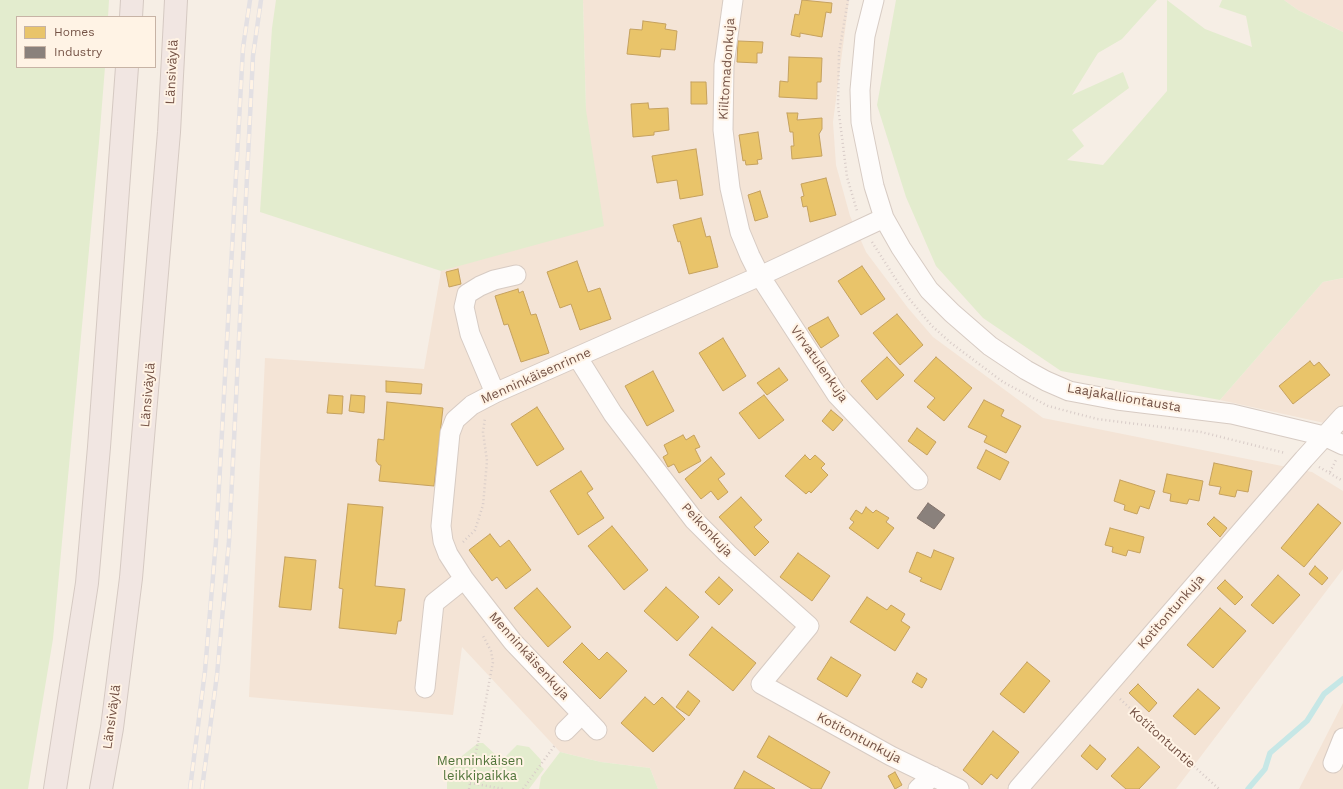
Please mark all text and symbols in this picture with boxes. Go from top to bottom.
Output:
legend [16,16,156,68]
street label: Kiiltomadonkuja [716,17,738,121]
text: Homes [54,25,95,39]
street label: Länsiväylä [163,39,181,105]
text: Industry [54,45,102,59]
street label: Virvatulenkuja [787,323,851,405]
street label: Menninkäisenrinne [479,345,593,407]
street label: Länsiväylä [137,362,159,428]
street label: Laajakalliontausta [1066,380,1182,416]
street label: Peikonkuja [678,500,736,560]
street label: Kotitontunkuja [1134,572,1208,652]
street label: Menninkäisenkuja [485,609,573,703]
street label: Länsiväylä [100,684,124,750]
street label: Kotitontuntie [1126,704,1198,772]
street label: Kotitontunkuja [814,709,904,767]
park label: Menninkäisen leikkipaikka [437,753,523,784]

